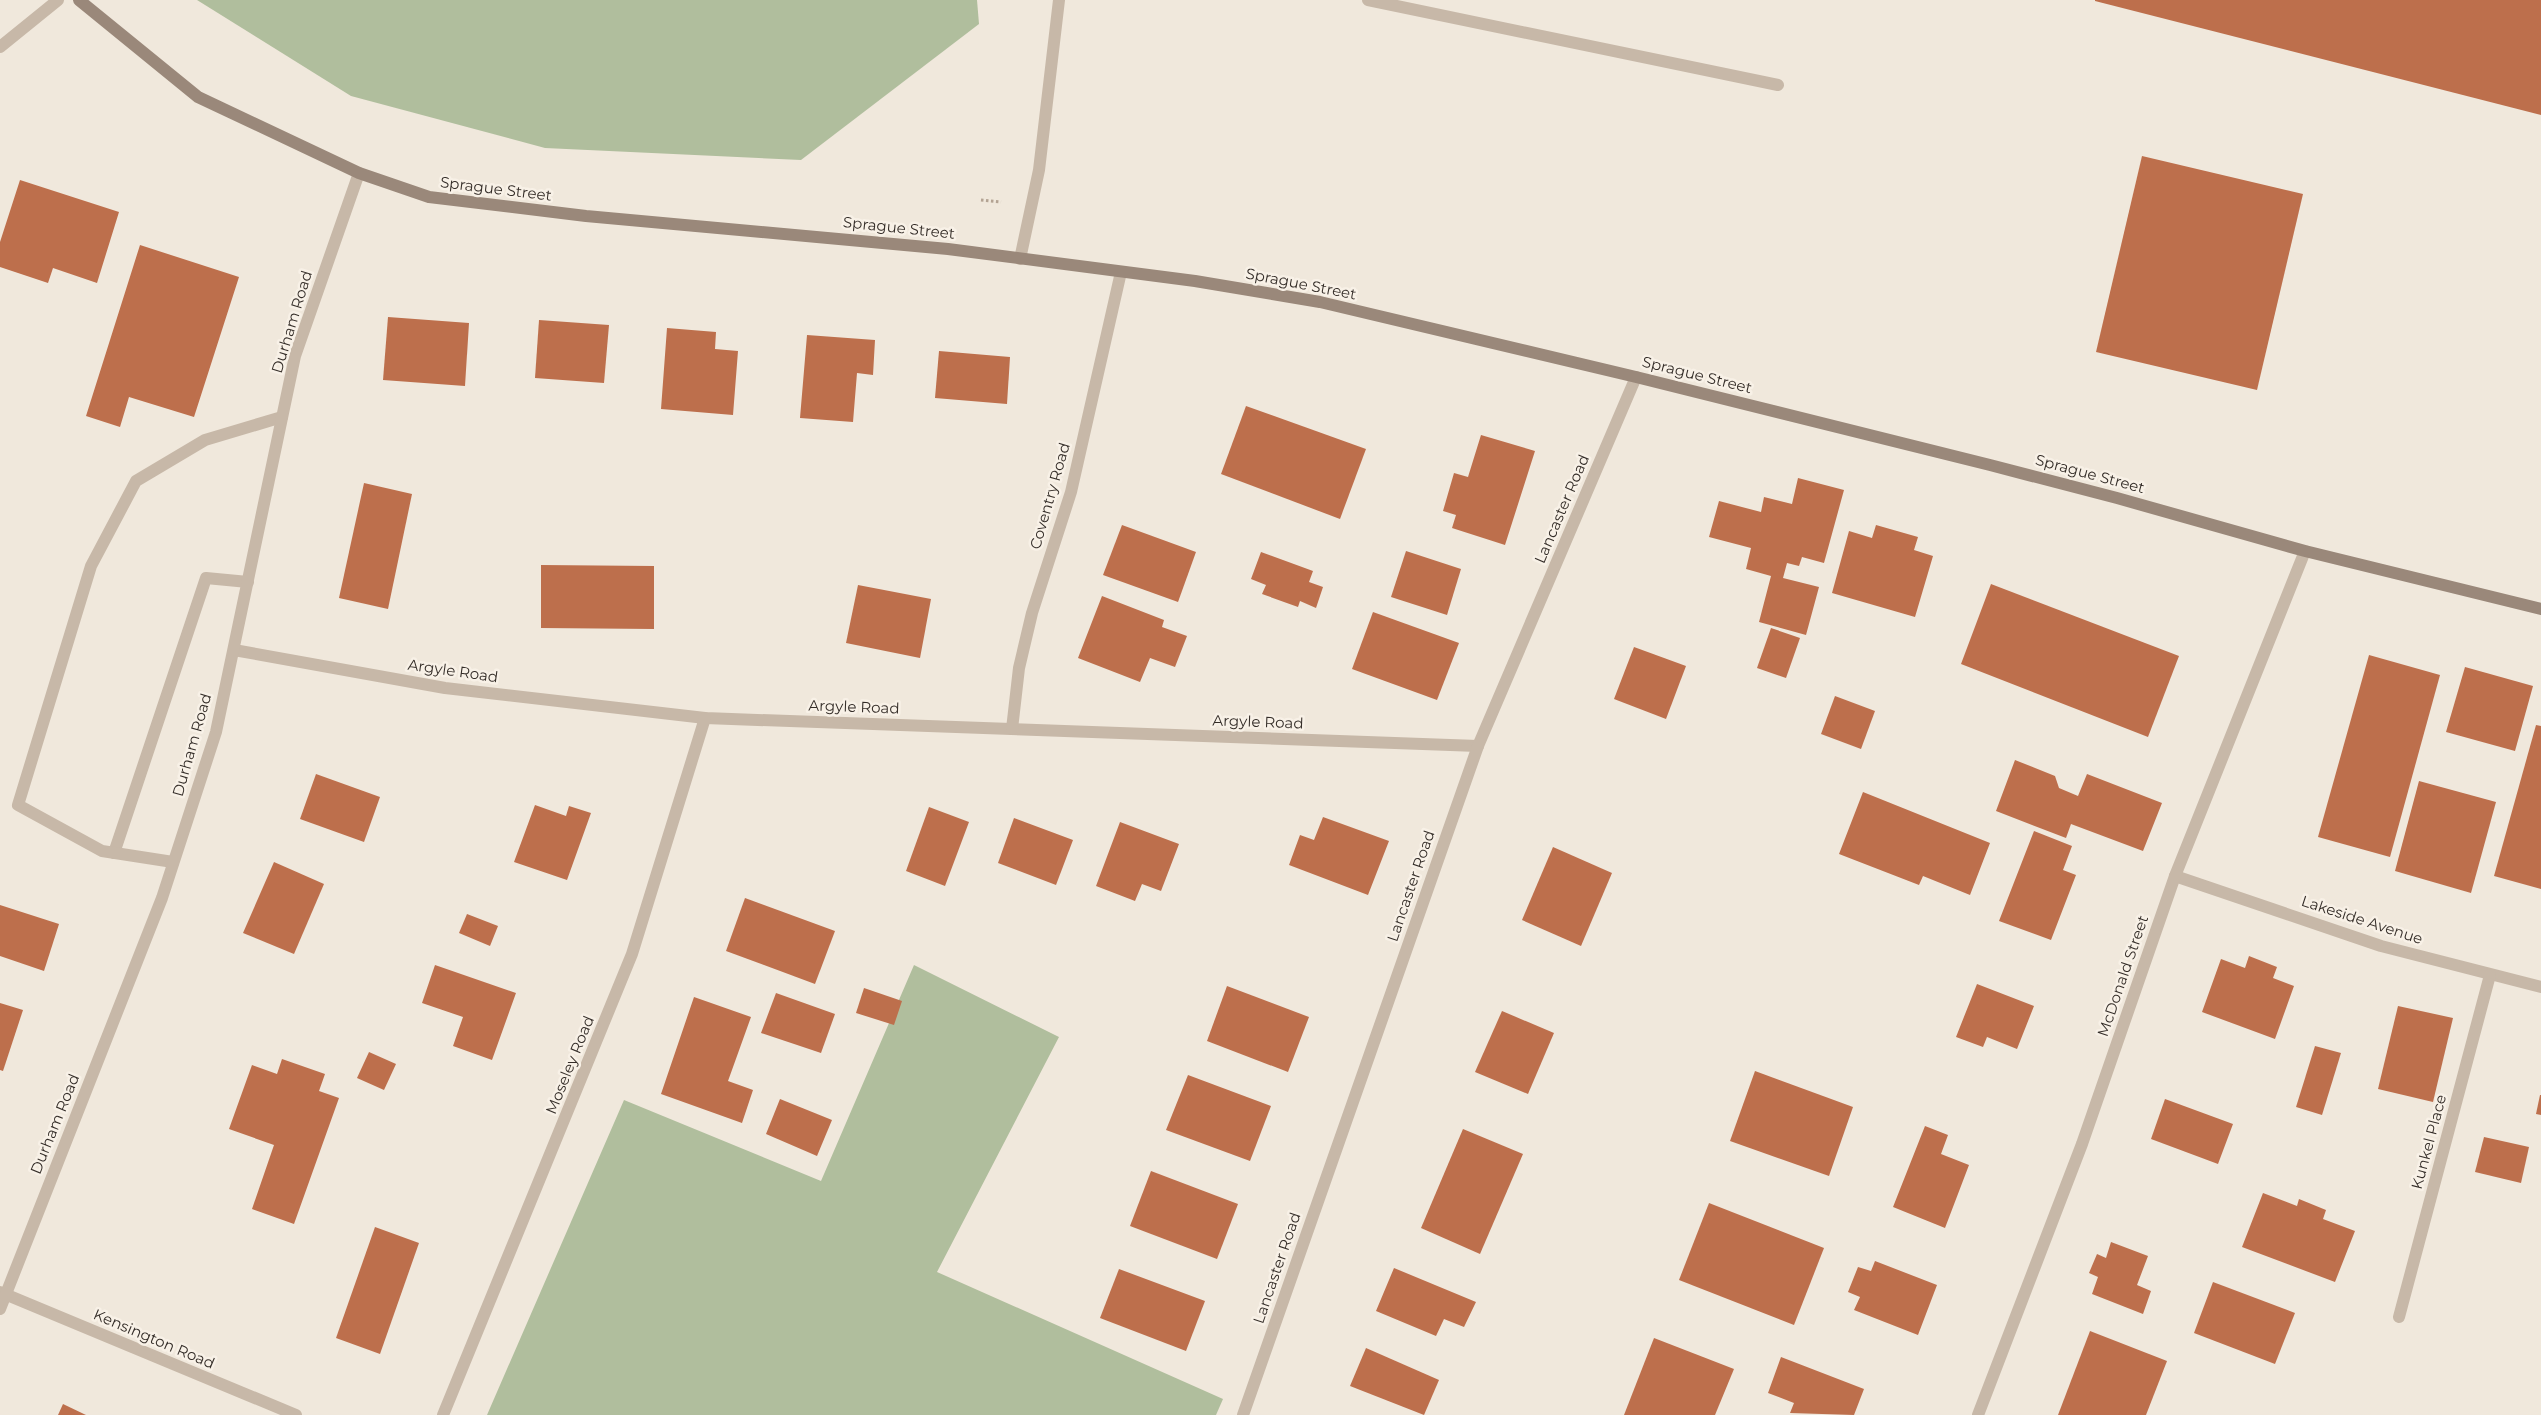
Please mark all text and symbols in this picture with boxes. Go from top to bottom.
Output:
street label: Sprague Street [439,172,553,205]
street label: Sprague Street [842,212,956,243]
street label: Sprague Street [1244,263,1358,304]
street label: Durham Road [267,268,316,376]
street label: Sprague Street [1640,352,1754,397]
street label: Coventry Road [1025,440,1074,551]
street label: Sprague Street [2033,450,2147,497]
street label: Lancaster Road [1530,451,1593,566]
street label: Argyle Road [407,655,500,686]
street label: Durham Road [168,691,215,799]
street label: Argyle Road [808,695,900,718]
street label: Argyle Road [1212,710,1304,733]
street label: Lancaster Road [1383,828,1438,944]
street label: Lakeside Avenue [2299,891,2425,948]
street label: McDonald Street [2093,913,2152,1039]
street label: Moseley Road [541,1013,598,1117]
street label: Durham Road [26,1071,83,1177]
street label: Kunkel Place [2407,1092,2450,1191]
street label: Lancaster Road [1249,1210,1304,1326]
street label: Kensington Road [91,1304,218,1373]

